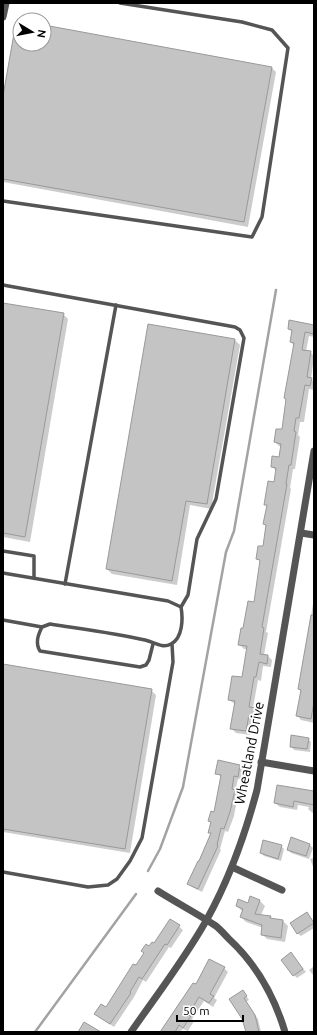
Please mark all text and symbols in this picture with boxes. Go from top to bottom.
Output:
north arrow [12,12,52,52]
text: N [35,29,48,39]
street label: Wheatland Drive [231,700,267,806]
scale bar [177,997,243,1023]
text: 50 m [183,1004,210,1017]

